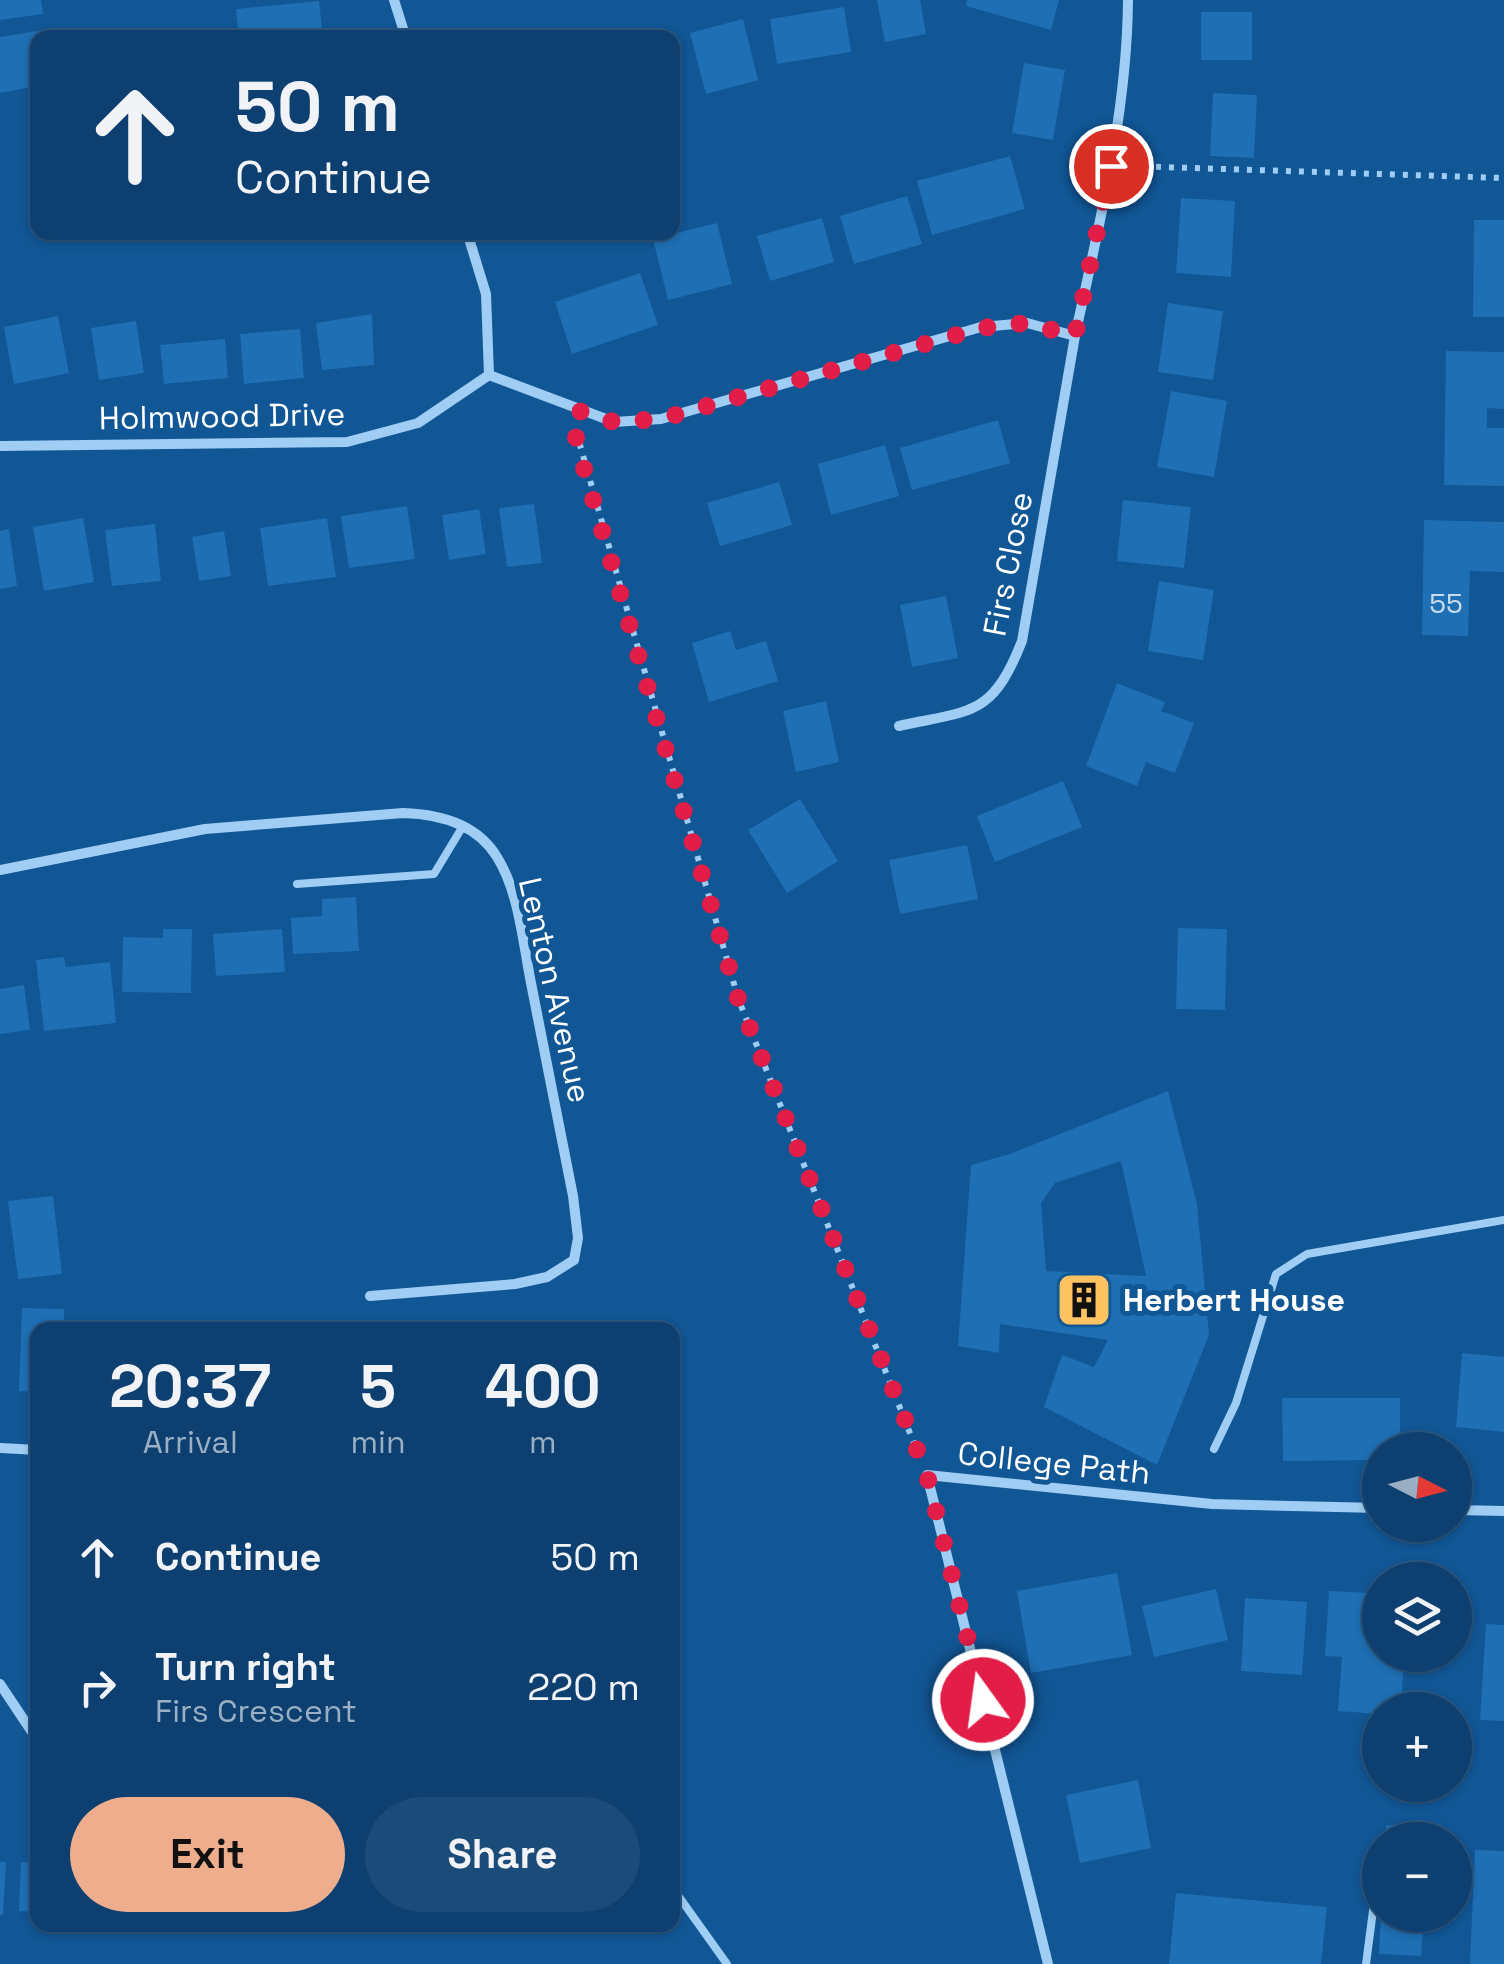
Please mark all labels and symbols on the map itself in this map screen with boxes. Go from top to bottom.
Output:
pin [1069,124,1154,209]
street label: Holmwood Drive [98,394,346,438]
street label: Firs Close [974,489,1042,639]
house number: 55 [1429,585,1463,621]
street label: Lenton Avenue [510,874,600,1106]
building icon: Herbert House [1054,1270,1114,1330]
place label: Herbert House [1123,1280,1345,1320]
north arrow [1362,1432,1472,1542]
street label: College Path [956,1433,1152,1493]
position arrow [931,1648,1035,1752]

